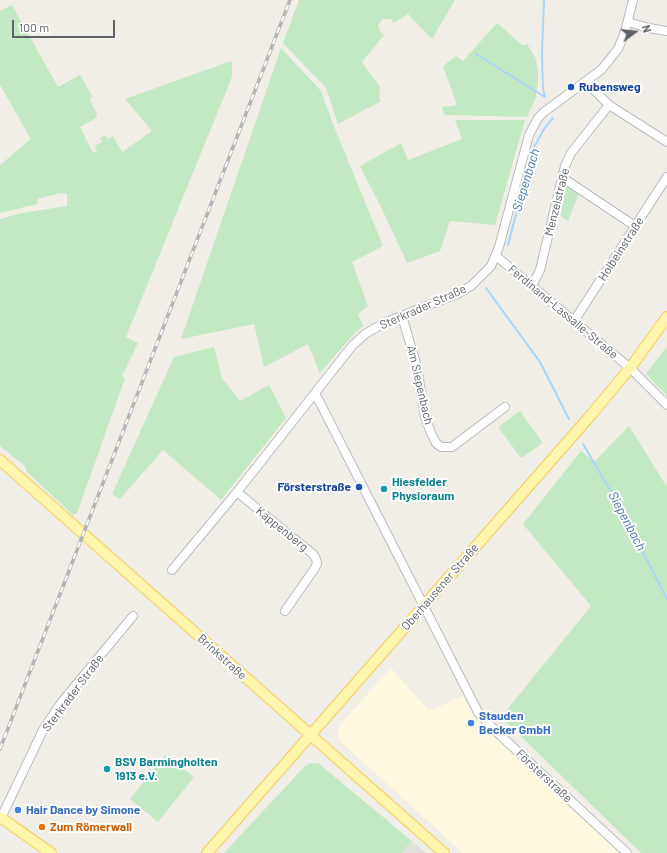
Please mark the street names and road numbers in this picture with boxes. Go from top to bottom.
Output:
street label: Menzelstraße [542,166,572,238]
street label: Holbeinstraße [595,214,647,284]
street label: Ferdinand-Lassalle-Straße [505,262,621,362]
street label: Sterkrader Straße [378,281,468,333]
street label: Am Siepenbach [404,344,436,426]
street label: Kappenberg [253,504,311,554]
street label: Oberhausener Straße [398,541,482,633]
street label: Brinkstraße [194,631,250,683]
street label: Sterkrader Straße [39,651,107,735]
street label: Försterstraße [513,746,575,806]

